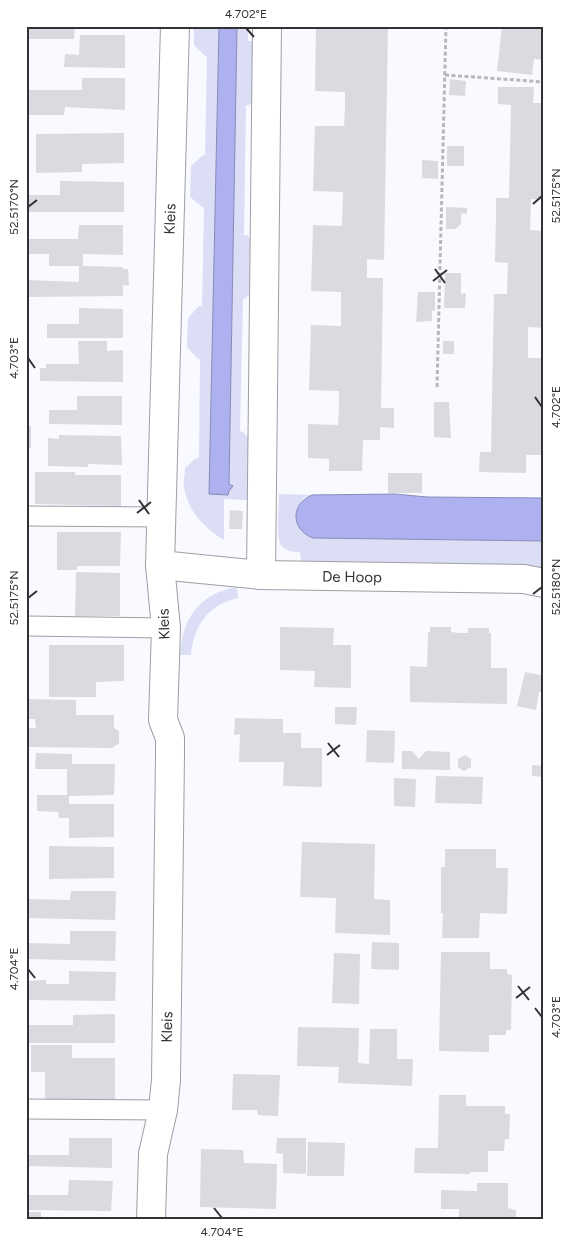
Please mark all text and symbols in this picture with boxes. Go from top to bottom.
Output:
text: 4.702°E [225,7,267,21]
text: 52.5175°N [549,168,563,224]
text: 52.5170°N [7,179,21,235]
street label: Kleis [160,203,180,235]
text: 4.703°E [7,337,21,379]
text: 4.702°E [549,386,563,428]
text: 52.5180°N [549,559,563,615]
street label: De Hoop [322,567,382,587]
text: 52.5175°N [7,570,21,626]
street label: Kleis [154,608,174,640]
text: 4.704°E [7,947,21,991]
text: 4.703°E [549,996,563,1038]
street label: Kleis [158,1011,176,1043]
text: 4.704°E [200,1225,244,1239]

